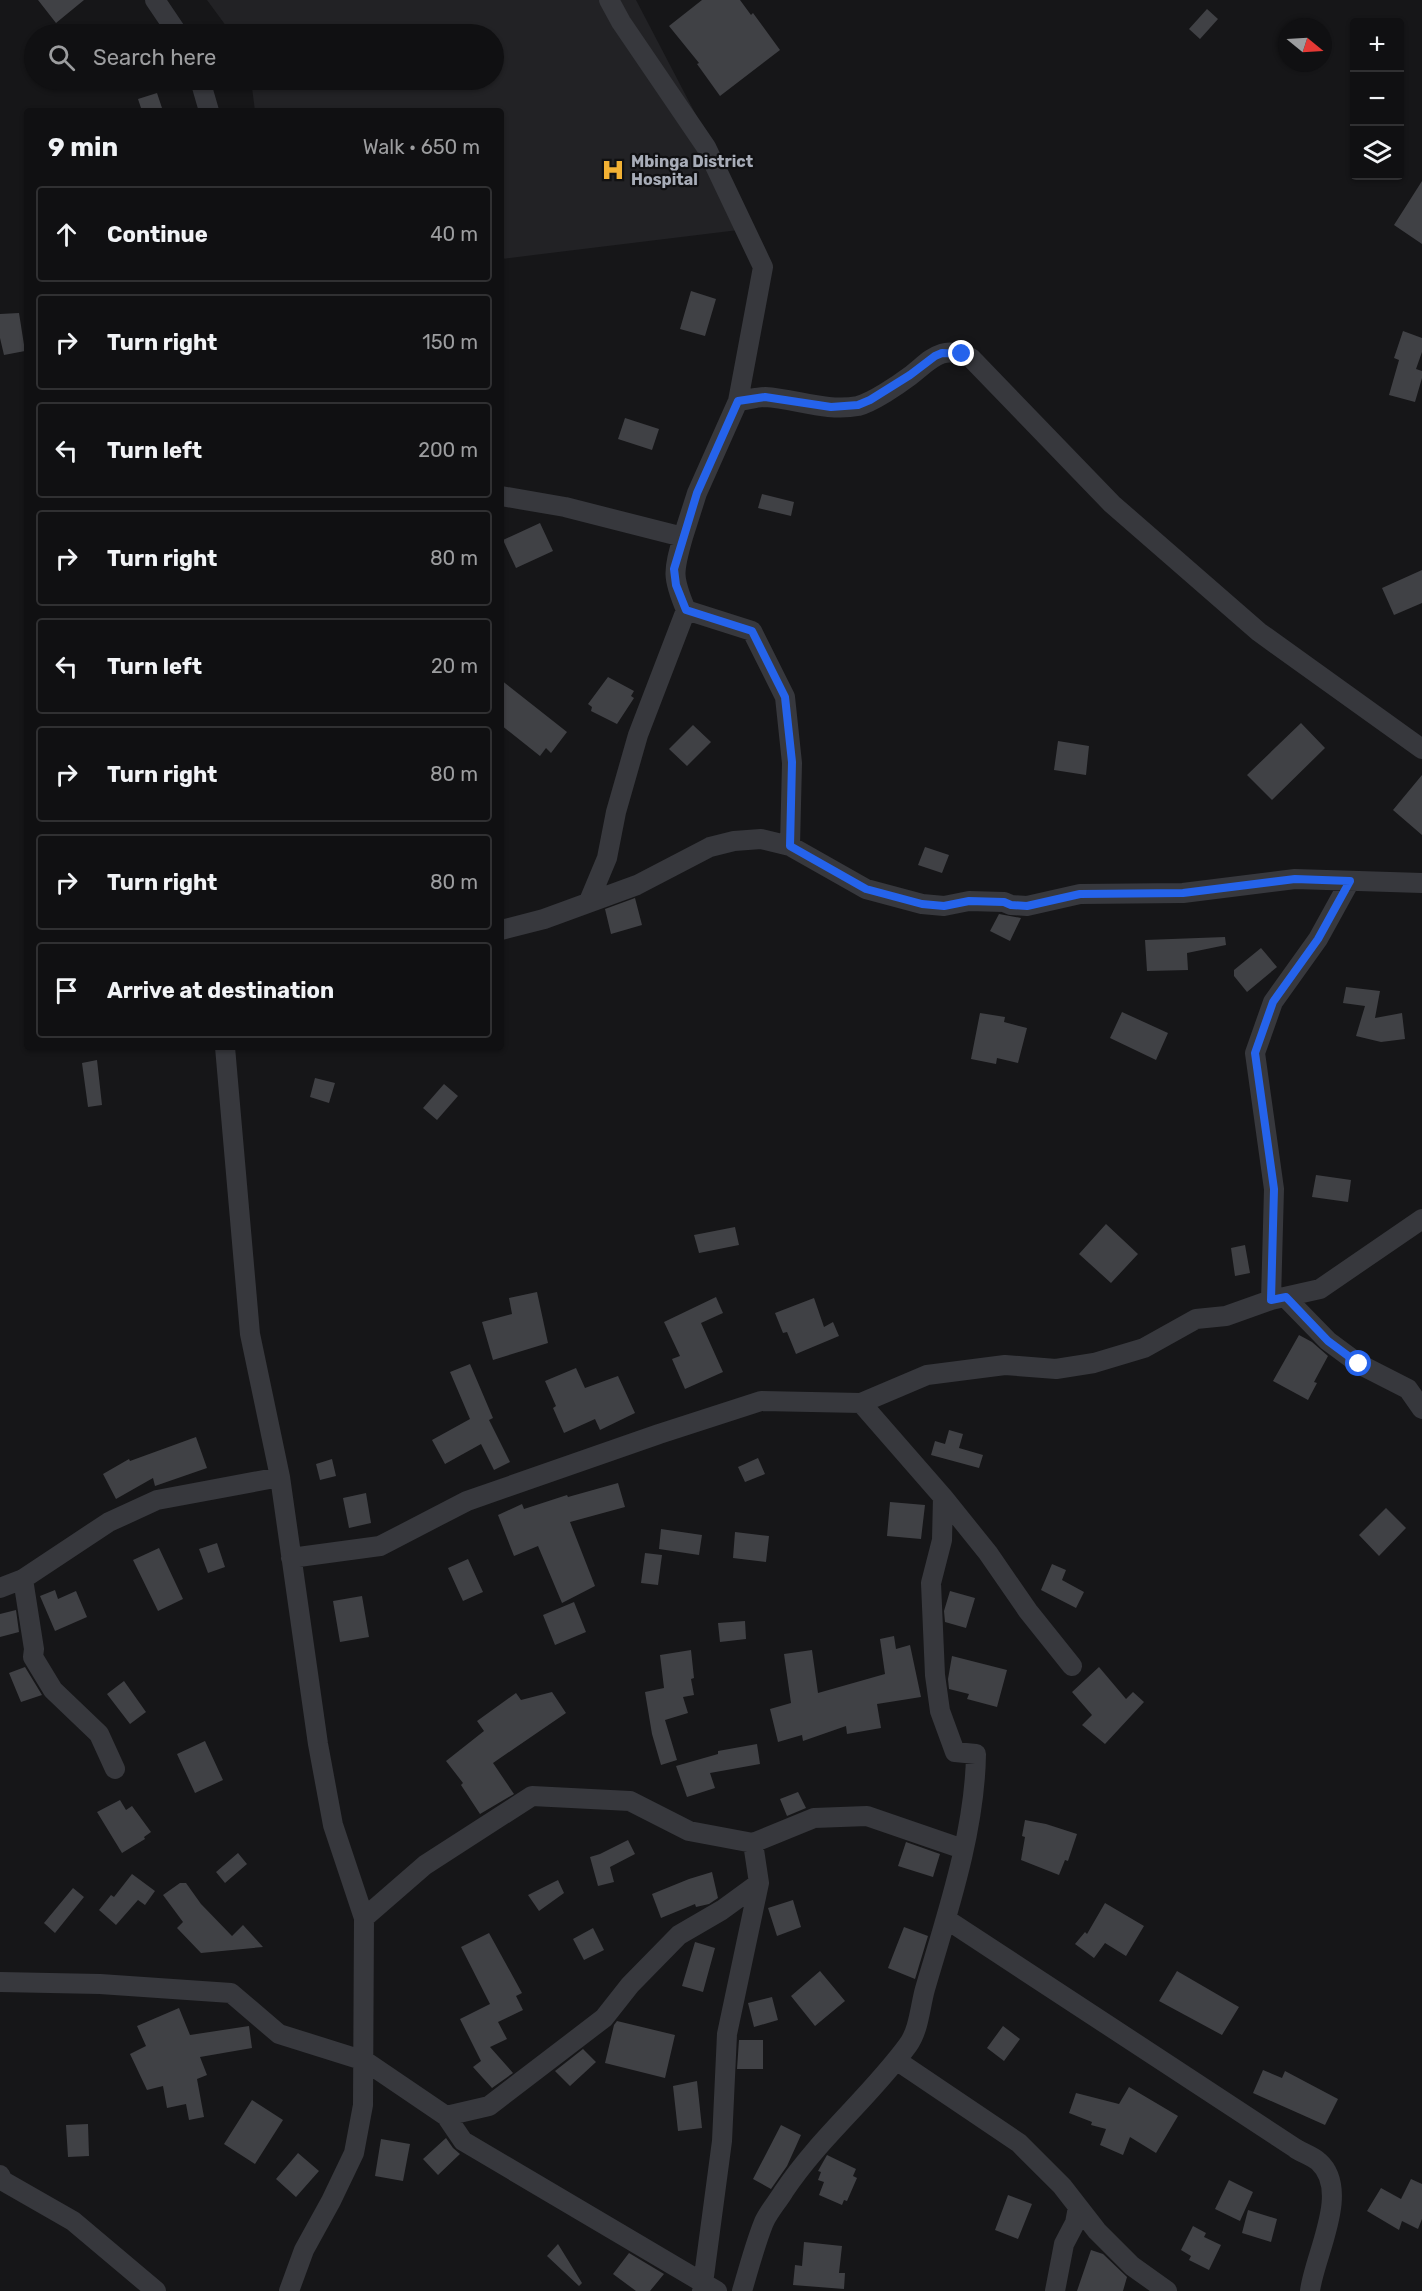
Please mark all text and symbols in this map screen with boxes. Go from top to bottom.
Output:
north arrow [1278,18,1332,72]
map controls [1350,18,1404,180]
button: + [1350,18,1404,72]
search box [24,24,504,90]
icon: search [45,41,78,74]
text: Search here [93,44,216,71]
button: − [1350,72,1404,126]
button: layers [1350,126,1404,180]
text: 9 min [48,132,118,163]
text: Walk · 650 m [363,135,480,159]
place label: Mbinga District Hospital [631,152,754,189]
hospital icon: Mbinga District Hospital [600,157,626,183]
icon: ahead [50,218,83,251]
text: Continue [107,221,208,248]
text: 40 m [430,222,478,246]
icon: right [50,326,83,359]
text: Turn right [107,329,217,356]
text: 150 m [422,330,478,354]
route end [948,340,974,366]
icon: left [50,434,83,467]
text: Turn left [107,437,202,464]
text: 200 m [418,438,478,462]
icon: right [50,542,83,575]
text: Turn right [107,545,217,572]
text: 80 m [430,546,478,570]
icon: left [50,650,83,683]
text: Turn left [107,653,202,680]
text: 20 m [431,654,478,678]
icon: right [50,758,83,791]
text: Turn right [107,761,217,788]
text: 80 m [430,762,478,786]
icon: right [50,866,83,899]
text: Turn right [107,869,217,896]
text: 80 m [430,870,478,894]
icon: arrive [50,974,83,1007]
text: Arrive at destination [107,977,334,1004]
route start [1345,1350,1371,1376]

